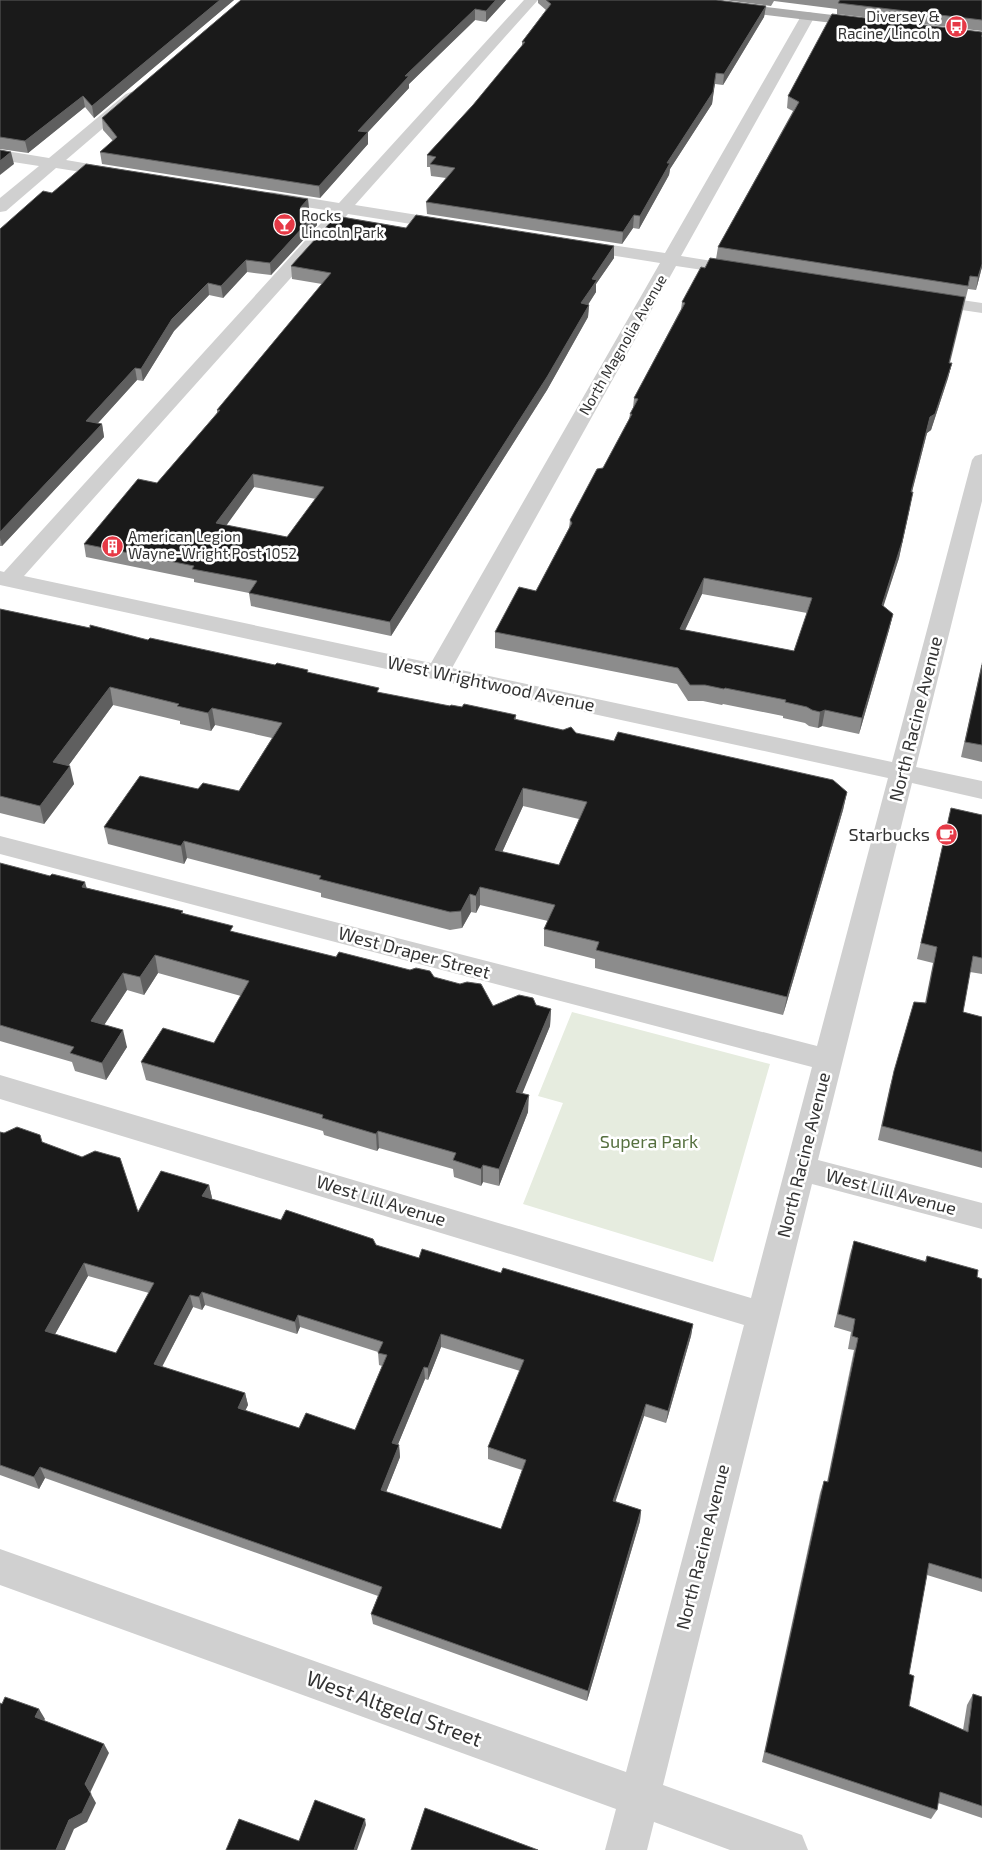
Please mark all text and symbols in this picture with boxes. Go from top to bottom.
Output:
place label: Diversey & Racine/Lincoln [838,7,940,42]
bus stop icon: Diversey & Racine/Lincoln [944,14,968,38]
place label: Rocks Lincoln Park [301,206,384,241]
bar icon: Rocks Lincoln Park [273,213,297,237]
street label: North Magnolia Avenue [574,271,670,418]
place label: American Legion Wayne-Wright Post 1052 [128,527,297,562]
building icon: American Legion Wayne-Wright Post 1052 [100,534,124,558]
street label: North Racine Avenue [884,634,946,804]
street label: West Wrightwood Avenue [385,650,597,716]
place label: Starbucks [848,823,930,845]
cafe icon: Starbucks [934,823,958,847]
street label: West Draper Street [336,921,493,983]
street label: North Racine Avenue [772,1070,834,1240]
park label: Supera Park [600,1130,698,1152]
street label: West Lill Avenue [824,1163,959,1219]
street label: West Lill Avenue [314,1170,449,1230]
street label: North Racine Avenue [671,1462,733,1632]
street label: West Altgeld Street [303,1664,486,1751]

